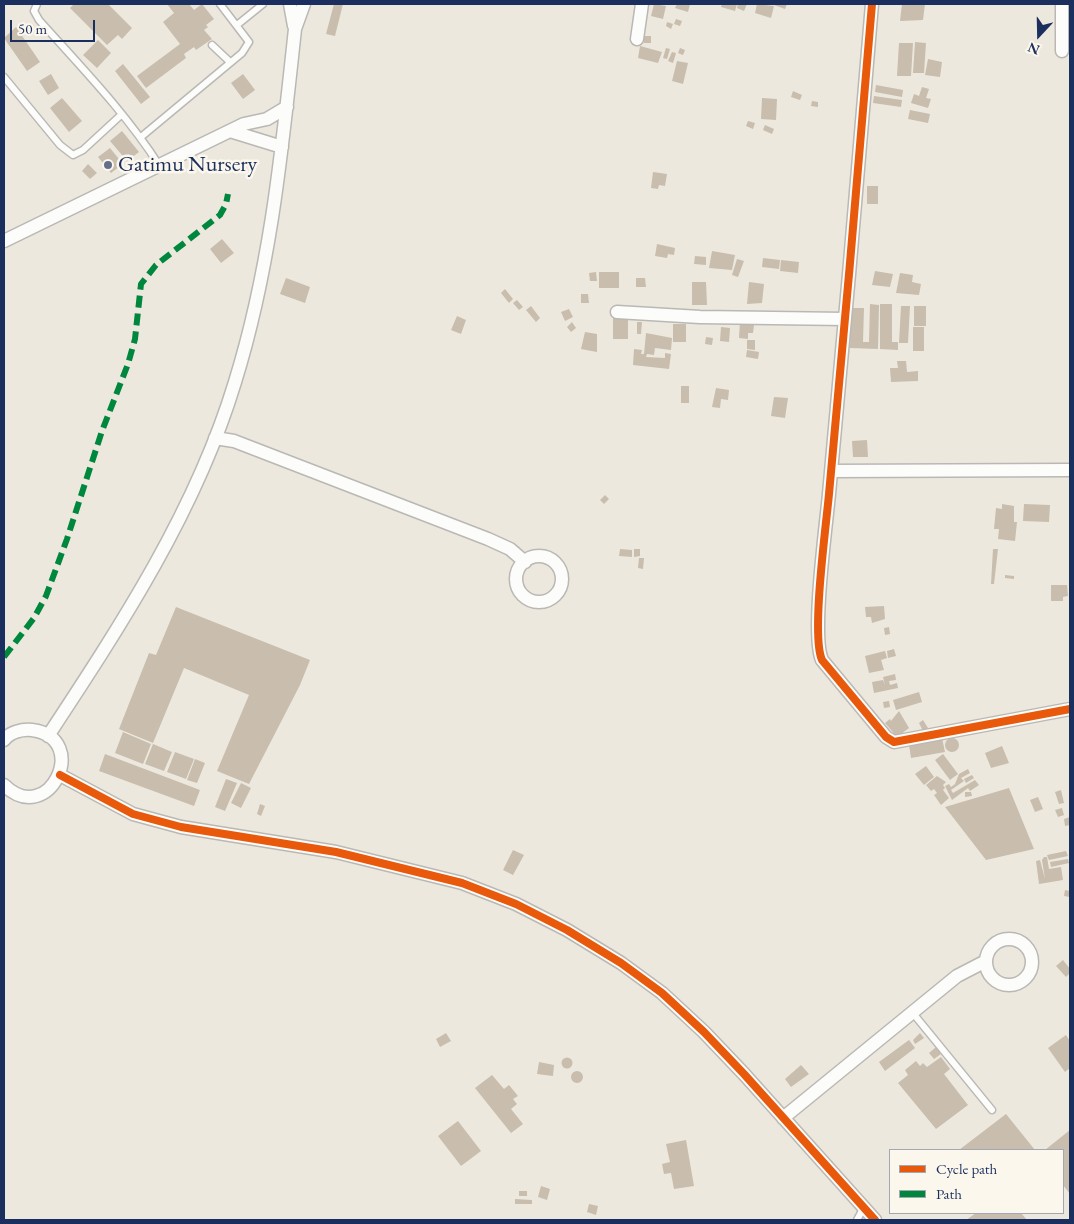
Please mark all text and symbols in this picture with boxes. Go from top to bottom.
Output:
scale bar [12,10,98,42]
north arrow [1014,10,1064,60]
text: 50 m [18,19,47,38]
text: N [1025,39,1042,59]
place label: Gatimu Nursery [118,152,257,178]
marker: Gatimu Nursery [102,159,114,171]
legend [889,1149,1064,1214]
text: Cycle path [936,1159,997,1178]
text: Path [936,1184,962,1203]

